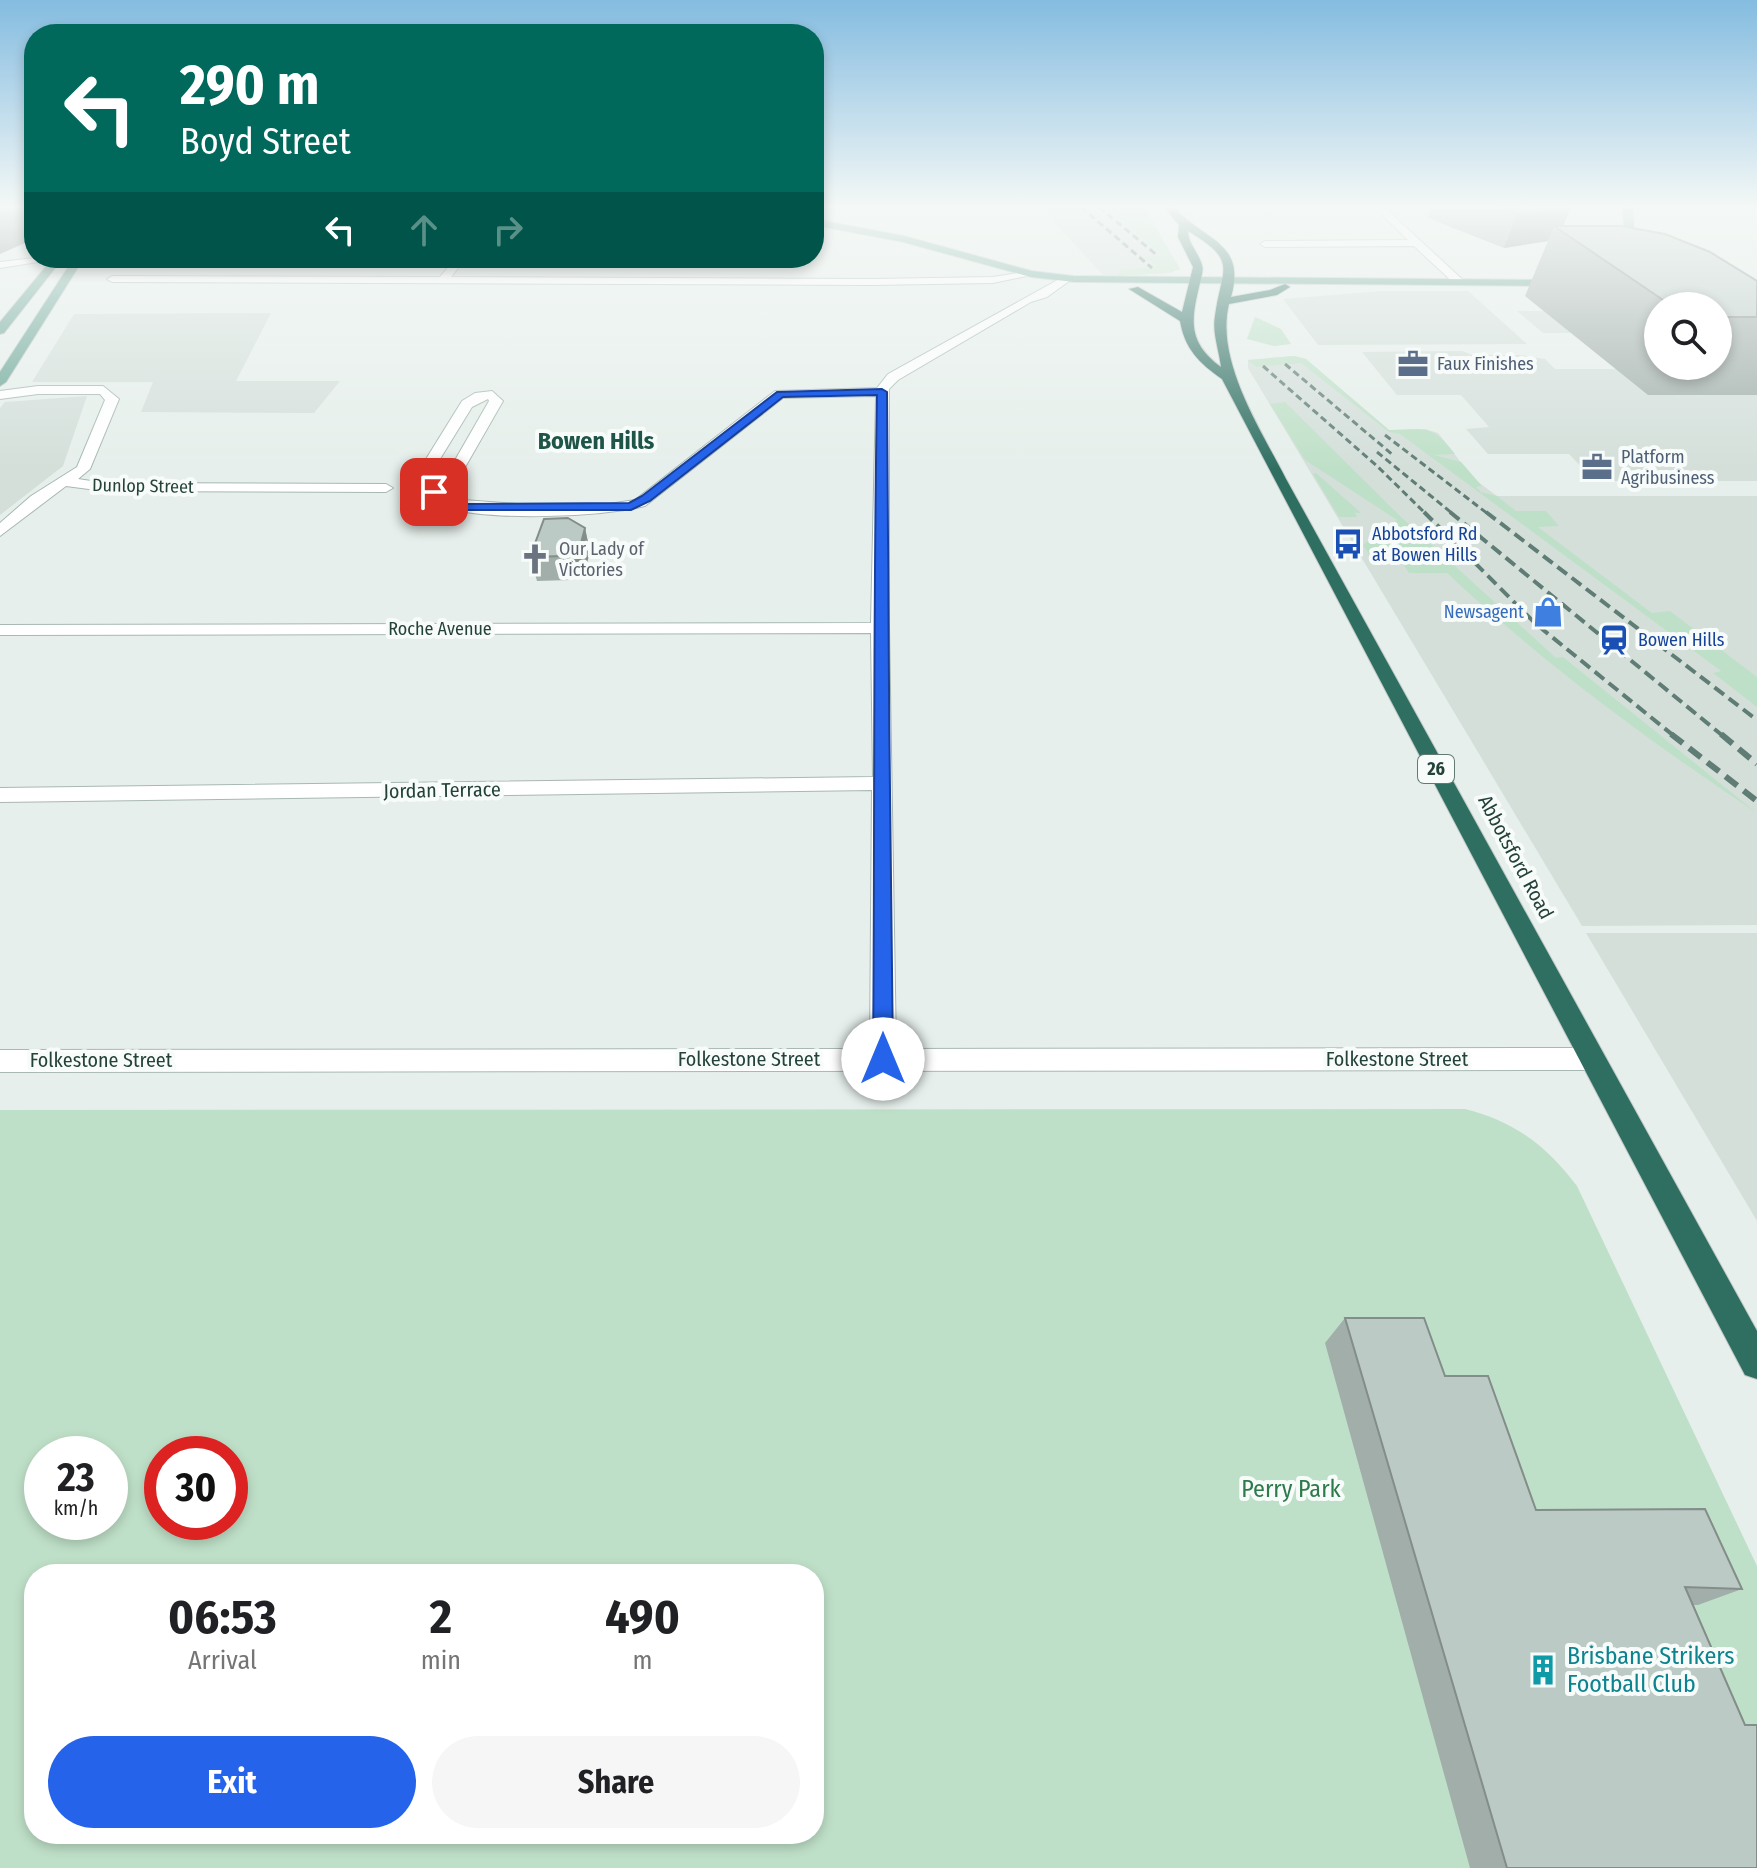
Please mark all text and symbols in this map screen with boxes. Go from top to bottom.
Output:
text: 290 m [180,52,320,119]
icon: left [48,56,152,160]
text: Boyd Street [180,120,351,164]
icon: left [318,208,362,252]
icon: ahead [402,208,446,252]
icon: right [486,208,530,252]
map controls [1644,292,1732,380]
button: search [1644,292,1732,380]
office icon: Faux Finishes [1396,347,1430,381]
place label: Faux Finishes [1437,353,1534,375]
district label: Bowen Hills [538,427,655,455]
place label: Platform Agribusiness [1621,446,1715,489]
office icon: Platform Agribusiness [1580,450,1614,484]
pin [400,458,468,526]
icon: arrive [412,470,456,514]
street label: Dunlop Street [92,474,194,498]
place label: Abbotsford Rd at Bowen Hills [1372,523,1478,566]
bus stop icon: Abbotsford Rd at Bowen Hills [1331,527,1365,561]
place label: Our Lady of Victories [559,538,645,581]
church icon: Our Lady of Victories [518,542,552,576]
shop icon: Newsagent [1531,595,1565,629]
place label: Newsagent [1444,601,1524,623]
street label: Roche Avenue [388,618,492,640]
station icon: Bowen Hills [1597,623,1631,657]
place label: Bowen Hills [1638,629,1725,651]
road number: 26 [1418,755,1454,783]
street label: Jordan Terrace [383,777,501,803]
street label: Abbotsford Road [1473,791,1559,923]
position arrow [841,1017,925,1101]
street label: Folkestone Street [678,1047,821,1071]
street label: Folkestone Street [1326,1047,1469,1071]
street label: Folkestone Street [30,1048,173,1072]
speed limit sign: 30 [144,1436,248,1540]
text: 23 [57,1454,95,1502]
park label: Perry Park [1241,1475,1342,1503]
text: km/h [54,1496,98,1520]
text: 06:53 [168,1588,277,1646]
text: 2 [430,1588,452,1646]
text: 490 [605,1588,680,1646]
place label: Brisbane Strikers Football Club [1567,1642,1735,1698]
text: Arrival [188,1645,257,1676]
text: min [421,1645,461,1676]
text: m [632,1645,652,1676]
building icon: Brisbane Strikers Football Club [1526,1653,1560,1687]
button: Exit [48,1736,416,1828]
button: Share [432,1736,800,1828]

